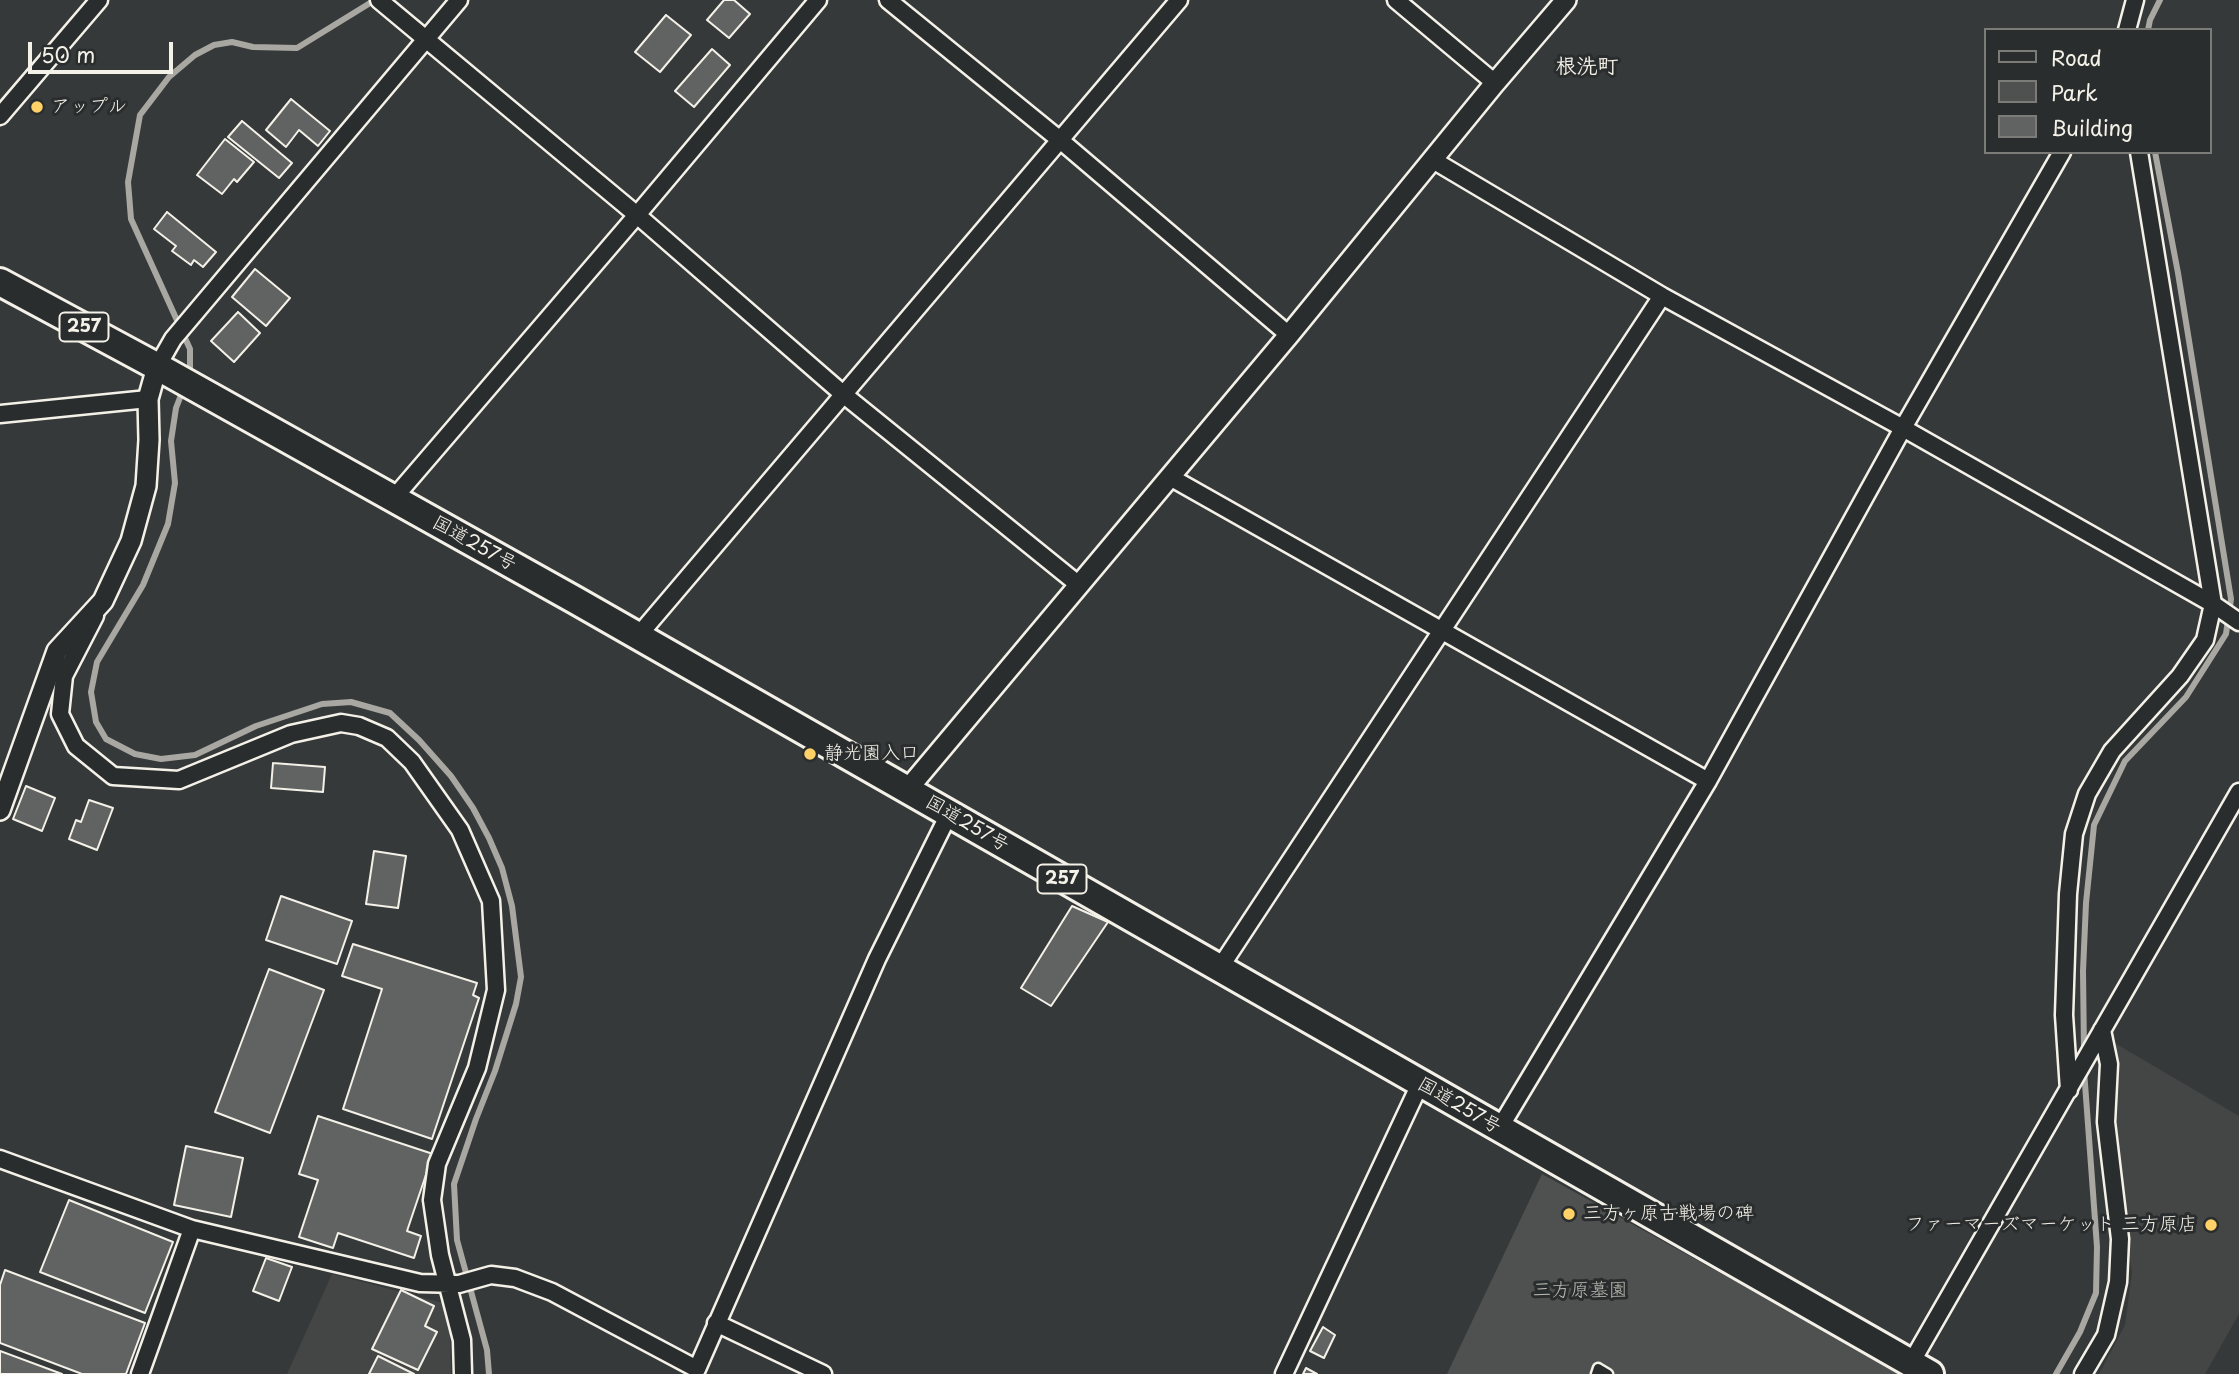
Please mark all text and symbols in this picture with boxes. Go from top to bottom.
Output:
scale bar [32,28,177,72]
legend [1983,28,2211,154]
text: 50 m [41,38,95,70]
text: Road [2051,41,2102,73]
district label: 根洗町 [1556,54,1618,80]
text: Park [2051,76,2098,108]
place label: アップル [51,96,127,118]
marker: アップル [29,99,45,115]
text: Building [2051,111,2133,143]
road number: 257 [60,312,108,342]
street label: 国道257号 [428,512,520,576]
place label: 静光園入口 [824,743,919,765]
marker: 静光園入口 [802,746,818,762]
street label: 国道257号 [921,791,1013,857]
road number: 257 [1038,864,1086,894]
street label: 国道257号 [1413,1073,1505,1139]
place label: 三方ヶ原古戦場の碑 [1583,1203,1754,1225]
marker: 三方ヶ原古戦場の碑 [1561,1206,1577,1222]
place label: ファーマーズマーケット 三方原店 [1906,1214,2197,1236]
marker: ファーマーズマーケット 三方原店 [2203,1217,2219,1233]
park label: 三方原墓園 [1533,1280,1627,1302]

